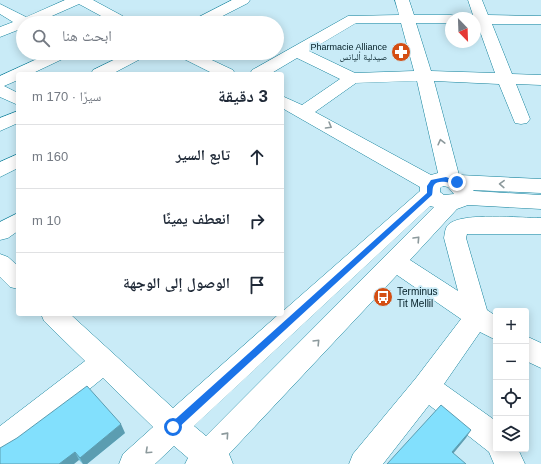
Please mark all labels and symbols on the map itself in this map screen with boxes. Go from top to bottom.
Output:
north arrow [445,12,481,48]
pharmacy icon: Pharmacie Alliance صيدلية أليانس [390,41,412,63]
place label: Pharmacie Alliance صيدلية أليانس [310,42,387,62]
one-way arrow [325,122,332,129]
one-way arrow [437,139,445,146]
route end [448,173,466,191]
one-way arrow [499,180,505,189]
one-way arrow [412,236,420,244]
bus stop icon: Terminus Tit Mellil [372,286,394,308]
place label: Terminus Tit Mellil [397,286,438,309]
one-way arrow [312,339,320,347]
route start [164,418,182,436]
one-way arrow [221,433,228,440]
one-way arrow [145,446,152,453]

